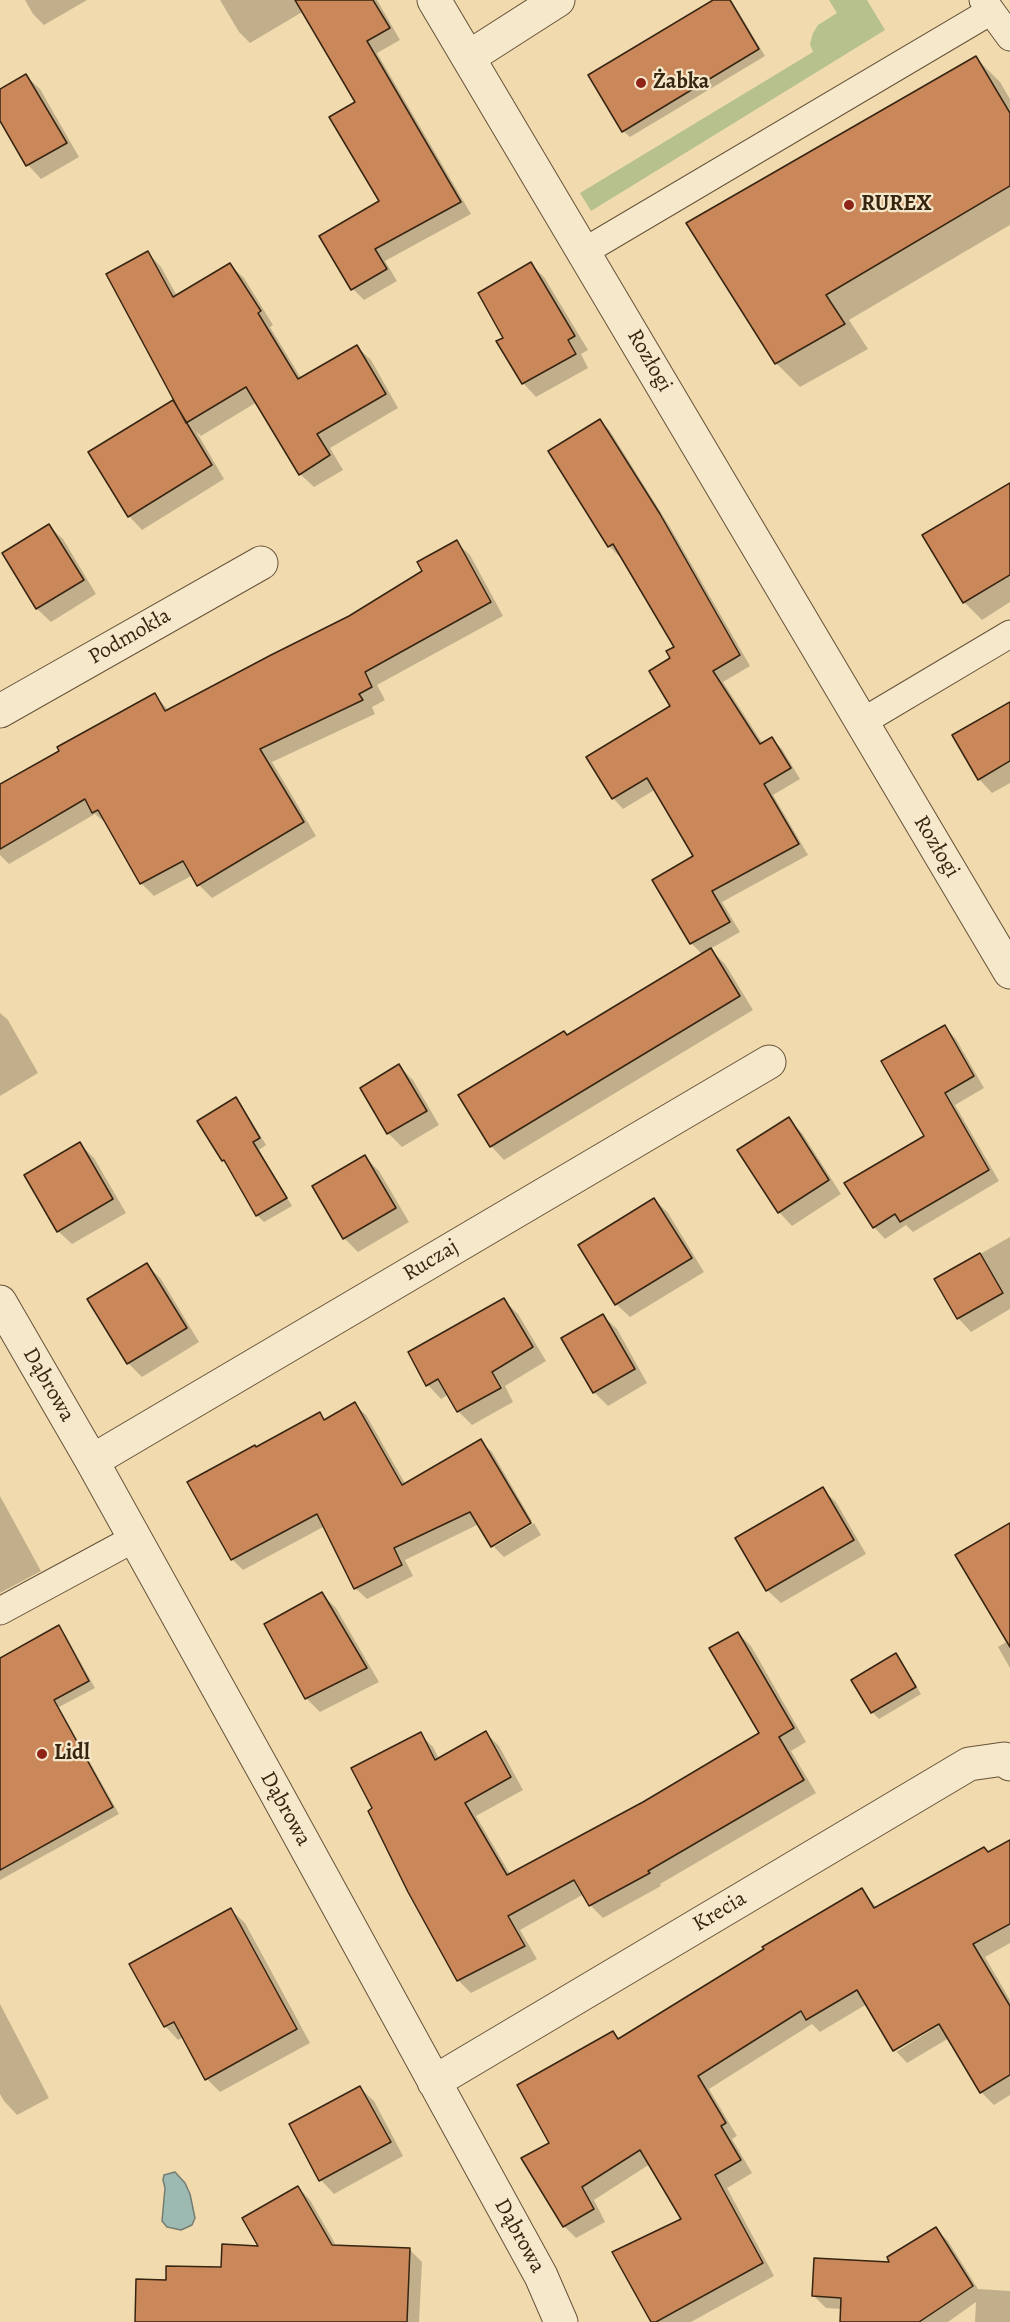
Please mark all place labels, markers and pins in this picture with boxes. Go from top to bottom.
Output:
place label: Żabka [653,70,709,96]
marker: Żabka [634,76,648,90]
place label: RUREX [861,192,931,218]
marker: RUREX [842,198,856,212]
place label: Lidl [54,1741,90,1767]
marker: Lidl [35,1747,49,1761]

